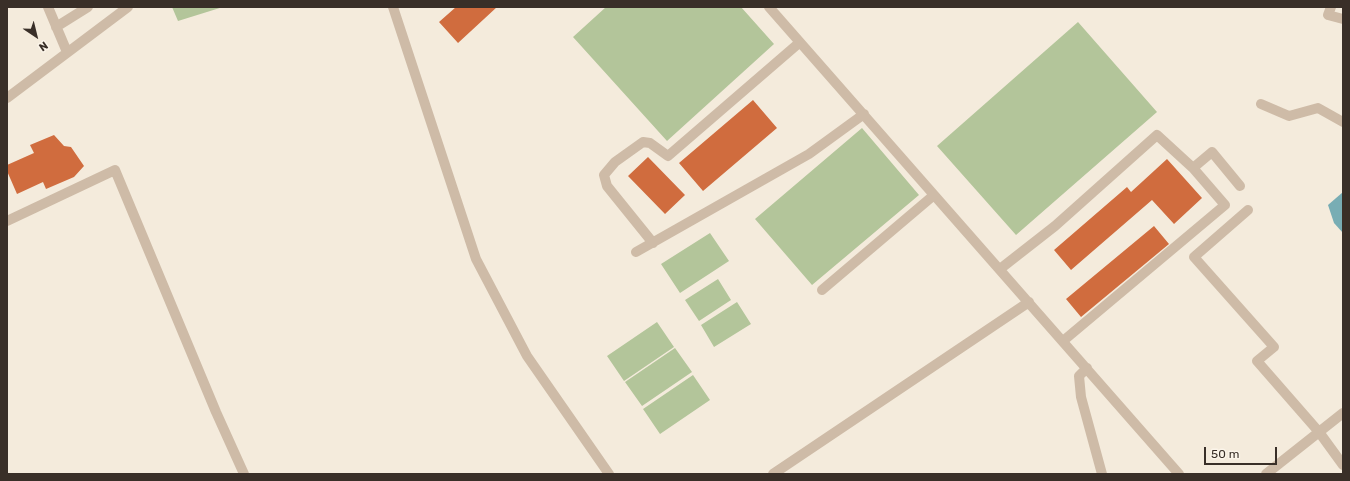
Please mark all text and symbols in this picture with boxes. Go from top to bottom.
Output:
north arrow [16,16,56,56]
text: N [36,39,50,54]
scale bar [1206,439,1279,465]
text: 50 m [1211,447,1239,461]

